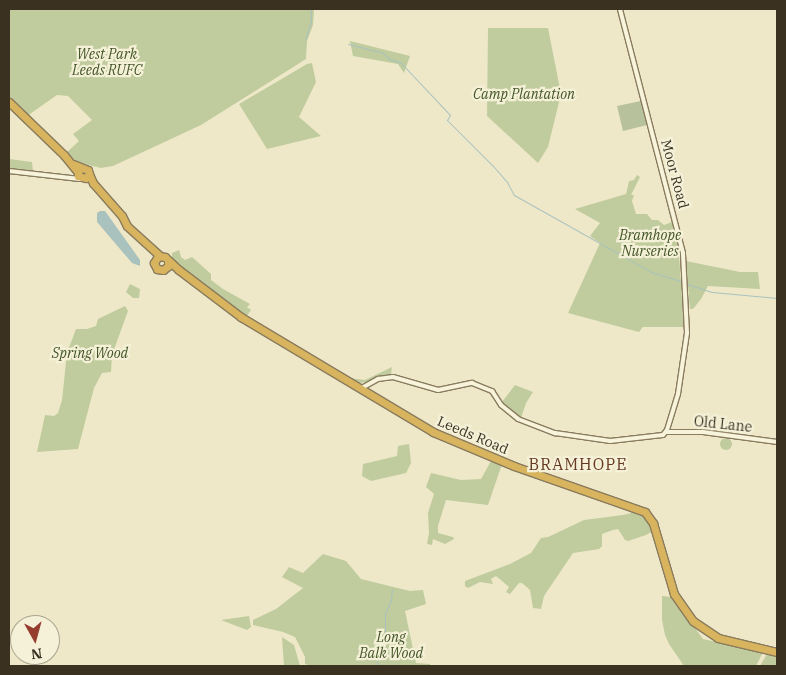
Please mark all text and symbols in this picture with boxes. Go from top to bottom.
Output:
park label: West Park Leeds RUFC [72,46,142,78]
park label: Camp Plantation [473,86,575,102]
street label: Moor Road [658,138,692,210]
park label: Bramhope Nurseries [619,227,681,260]
park label: Spring Wood [52,345,128,361]
street label: Leeds Road [435,413,511,457]
street label: Old Lane [693,413,753,435]
district label: BRAMHOPE [528,454,628,474]
north arrow [10,615,60,665]
park label: Long Balk Wood [359,629,423,662]
text: N [30,644,43,664]

